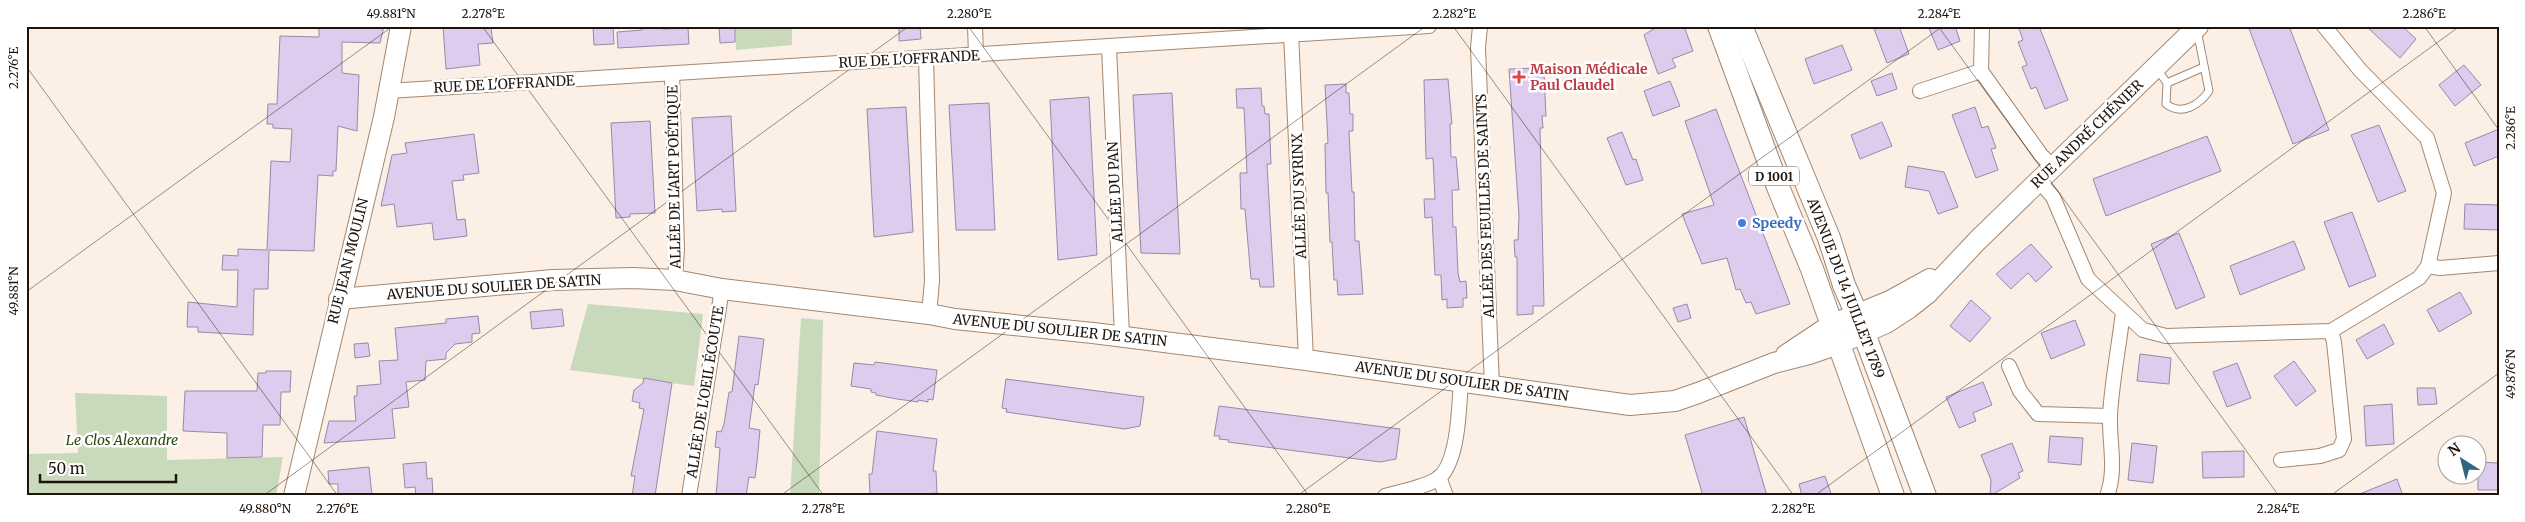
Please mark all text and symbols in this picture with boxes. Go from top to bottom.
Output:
text: 49.881°N [366,6,416,21]
text: 2.278°E [461,6,505,21]
text: 2.280°E [947,6,992,21]
text: 2.282°E [1432,6,1476,21]
text: 2.284°E [1918,6,1961,21]
text: 2.286°E [2402,6,2446,21]
street label: RUE DE L'OFFRANDE [838,46,980,72]
text: 2.276°E [6,47,21,89]
place label: Maison Médicale Paul Claudel [1530,60,1648,94]
marker: Maison Médicale Paul Claudel [1512,70,1526,84]
street label: RUE DE L'OFFRANDE [433,71,575,97]
street label: RUE ANDRÉ CHÉNIER [2027,76,2147,192]
street label: ALLÉE DE L'ART POÉTIQUE [663,85,685,270]
street label: ALLÉE DES FEUILLES DE SAINTS [1472,93,1498,320]
text: 2.286°E [2503,106,2518,150]
street label: ALLÉE DU SYRINX [1288,133,1310,260]
street label: ALLÉE DU PAN [1103,141,1127,244]
road number: D 1001 [1749,167,1799,186]
street label: AVENUE DU 14 JUILLET 1789 [1803,194,1889,381]
street label: RUE JEAN MOULIN [324,196,372,326]
place label: Speedy [1752,214,1802,232]
marker: Speedy [1736,217,1748,229]
text: 49.881°N [6,266,21,316]
street label: AVENUE DU SOULIER DE SATIN [385,271,602,304]
street label: ALLÉE DE L'OEIL ÉCOUTE [682,305,728,480]
street label: AVENUE DU SOULIER DE SATIN [951,310,1168,350]
text: 49.876°N [2503,348,2518,399]
street label: AVENUE DU SOULIER DE SATIN [1353,357,1570,405]
park label: Le Clos Alexandre [66,431,178,449]
north arrow [2438,434,2488,484]
text: N [2445,439,2464,460]
scale bar [40,452,176,484]
text: 50 m [48,459,85,478]
text: 49.880°N [239,501,292,516]
text: 2.276°E [316,501,358,516]
text: 2.278°E [801,501,845,516]
text: 2.280°E [1286,501,1331,516]
text: 2.282°E [1771,501,1815,516]
text: 2.284°E [2257,501,2300,516]

